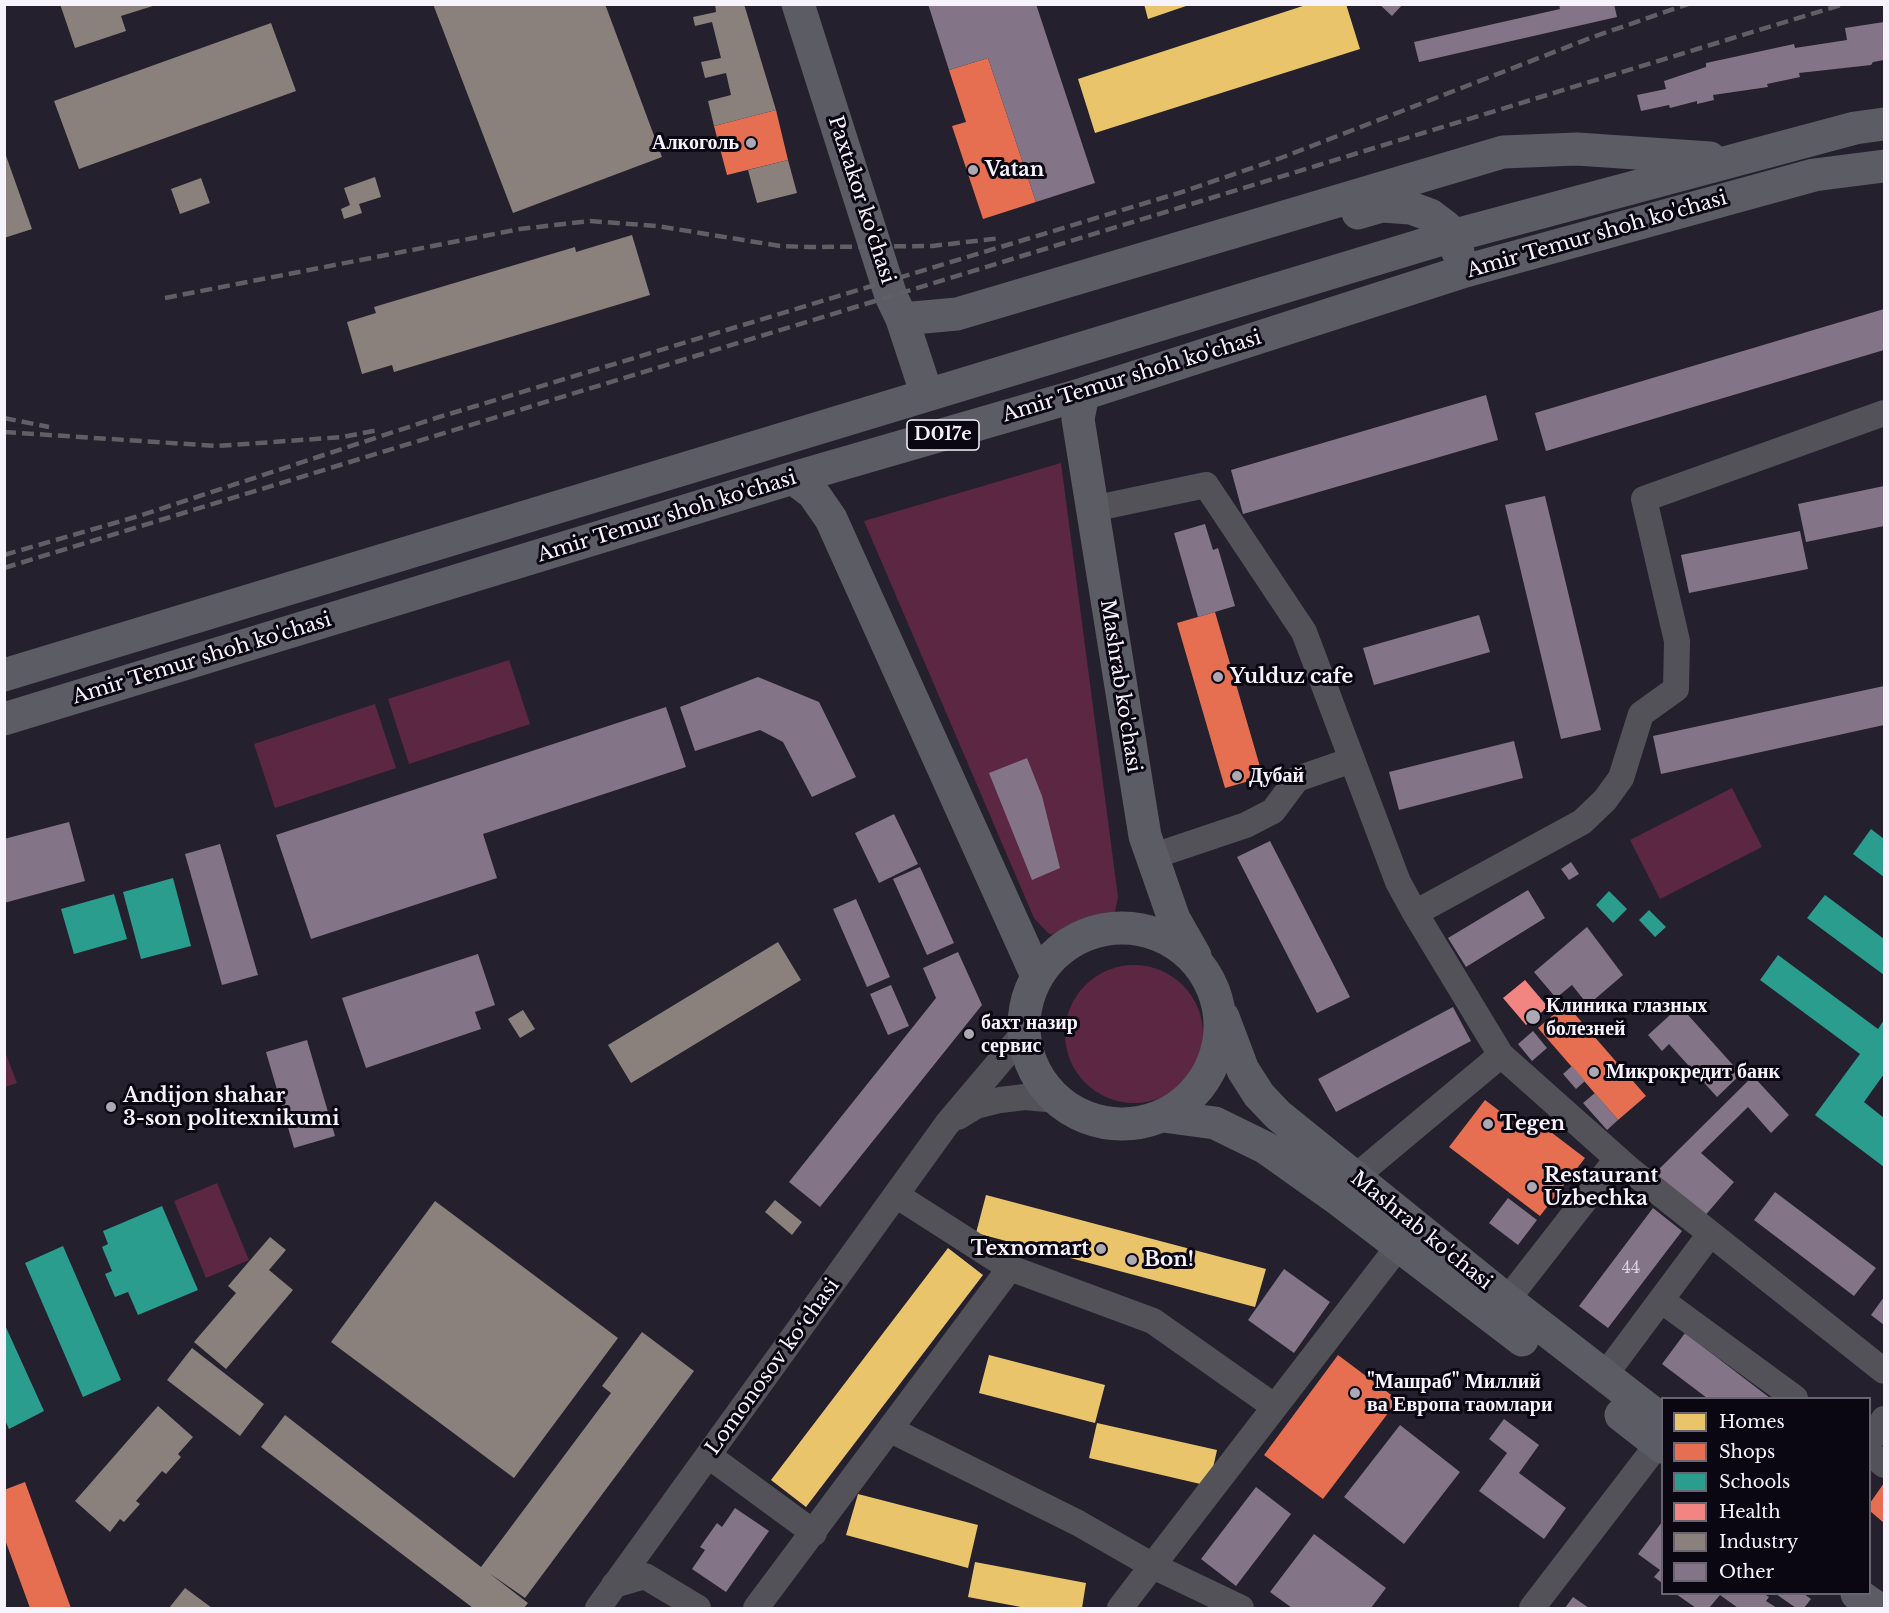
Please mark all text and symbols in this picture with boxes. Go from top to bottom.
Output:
street label: Paxtakor ko'chasi [823,113,899,287]
place label: Алкоголь [652,131,739,155]
marker: Алкоголь [744,136,758,150]
place label: Vatan [985,158,1044,182]
marker: Vatan [966,163,980,177]
street label: Amir Temur shoh ko'chasi [1464,186,1730,284]
street label: Amir Temur shoh ko'chasi [1000,326,1264,428]
road number: D017e [907,420,979,450]
street label: Amir Temur shoh ko'chasi [535,466,799,568]
street label: Mashrab ko'chasi [1094,598,1146,774]
street label: Amir Temur shoh ko'chasi [70,608,334,710]
place label: Yulduz cafe [1230,665,1353,689]
marker: Yulduz cafe [1211,670,1225,684]
place label: Дубай [1249,764,1304,788]
marker: Дубай [1230,769,1244,783]
place label: Клиника глазных болезней [1546,994,1707,1041]
marker: Клиника глазных болезней [1524,1008,1542,1026]
place label: бахт назир сервис [981,1011,1078,1058]
marker: бахт назир сервис [962,1027,976,1041]
place label: Микрокредит банк [1606,1060,1780,1084]
marker: Микрокредит банк [1587,1065,1601,1079]
place label: Andijon shahar 3-son politexnikumi [123,1084,339,1131]
marker: Andijon shahar 3-son politexnikumi [104,1100,118,1114]
place label: Tegen [1500,1112,1565,1136]
marker: Tegen [1481,1117,1495,1131]
place label: Restaurant Uzbechka [1544,1164,1658,1211]
street label: Mashrab ko'chasi [1346,1167,1496,1295]
marker: Restaurant Uzbechka [1525,1180,1539,1194]
place label: Texnomart [971,1237,1089,1261]
marker: Texnomart [1094,1242,1108,1256]
place label: Bon! [1144,1248,1194,1272]
marker: Bon! [1125,1253,1139,1267]
house number: 44 [1622,1258,1640,1278]
street label: Lomonosov koʻchasi [701,1274,845,1460]
place label: "Машраб" Миллий ва Европа таомлари [1367,1370,1552,1417]
marker: "Машраб" Миллий ва Европа таомлари [1348,1386,1362,1400]
legend [1661,1397,1871,1595]
text: Homes [1719,1411,1785,1433]
text: Shops [1719,1441,1775,1463]
text: Schools [1719,1471,1790,1493]
text: Health [1719,1501,1781,1523]
text: Industry [1719,1531,1798,1553]
text: Other [1719,1561,1774,1583]

